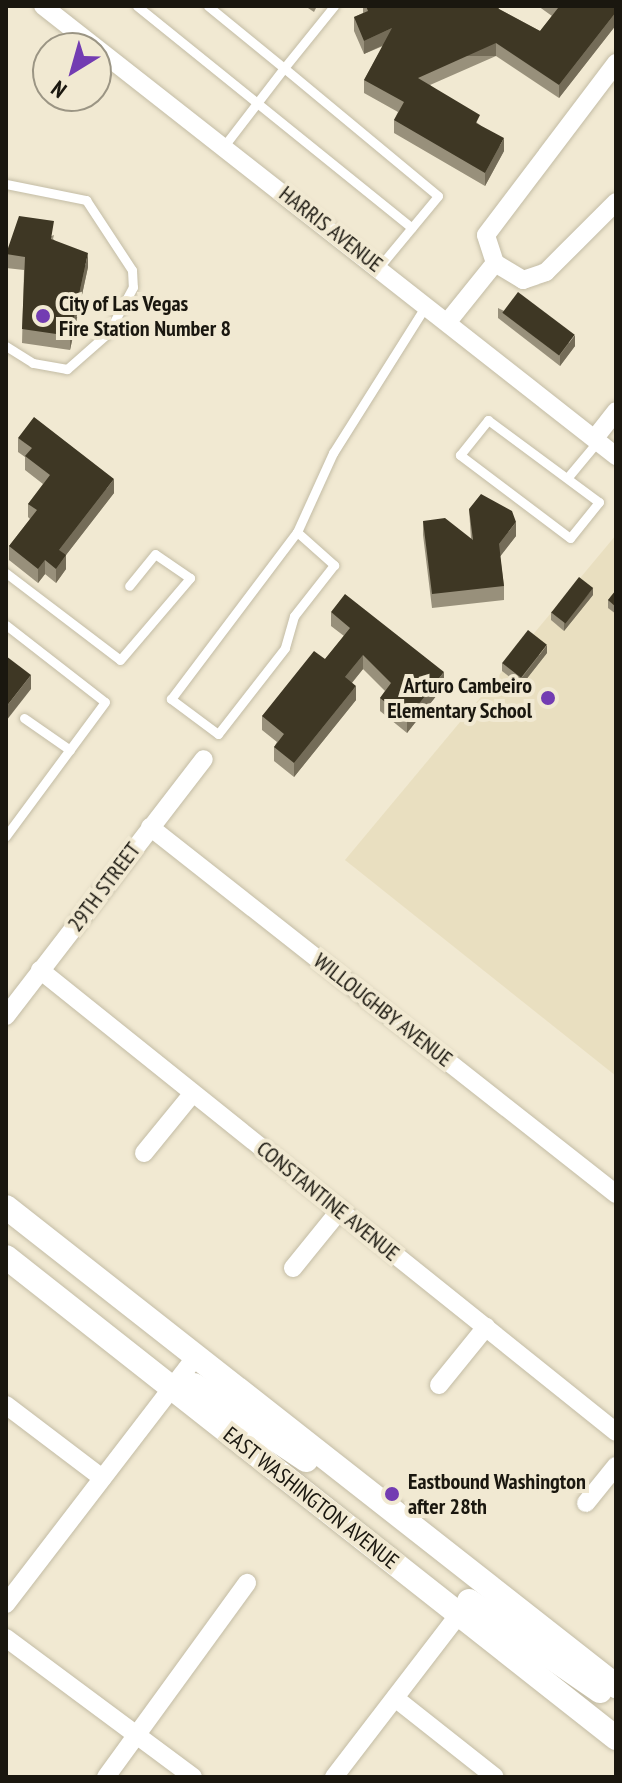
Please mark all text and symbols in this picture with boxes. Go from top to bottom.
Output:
north arrow [32,32,112,112]
text: N [46,75,72,104]
street label: HARRIS AVENUE [274,180,388,278]
place label: City of Las Vegas Fire Station Number 8 [59,290,231,342]
marker: City of Las Vegas Fire Station Number 8 [34,307,52,325]
place label: Arturo Cambeiro Elementary School [386,672,532,724]
marker: Arturo Cambeiro Elementary School [539,689,557,707]
street label: 29TH STREET [62,837,146,937]
street label: WILLOUGHBY AVENUE [308,947,458,1073]
street label: CONSTANTINE AVENUE [251,1135,405,1267]
street label: EAST WASHINGTON AVENUE [217,1421,405,1575]
place label: Eastbound Washington after 28th [408,1468,586,1520]
marker: Eastbound Washington after 28th [383,1485,401,1503]

